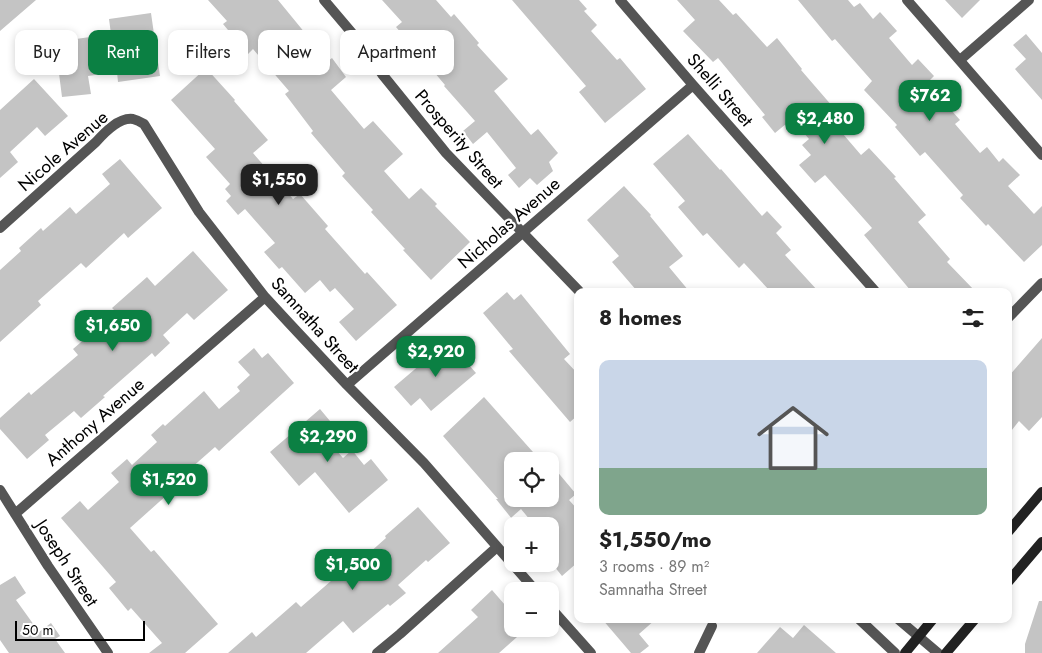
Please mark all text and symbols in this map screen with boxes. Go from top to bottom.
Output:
chip: Buy [15,30,78,75]
chip: Rent [88,30,158,75]
chip: Filters [168,30,248,75]
chip: New [258,30,330,75]
chip: Apartment [340,30,454,75]
street label: Shelli Street [681,48,760,133]
pin: $762 [900,80,960,122]
street label: Prosperity Street [409,84,510,195]
text: $762 [910,84,950,107]
pin: $2,480 [784,102,866,145]
street label: Nicole Avenue [12,104,114,198]
text: $2,480 [796,107,854,130]
pin: $1,550 [238,164,320,206]
text: $1,550 [252,168,306,191]
street label: Nicholas Avenue [452,171,566,275]
street label: Samnatha Street [265,271,366,379]
text: 8 homes [599,303,682,333]
icon: filters [959,304,987,332]
pin: $1,650 [72,310,154,352]
text: $1,650 [86,314,140,337]
pin: $2,920 [395,336,477,378]
text: $2,920 [407,340,465,363]
street label: Anthony Avenue [40,372,150,472]
icon: home [748,393,838,483]
pin: $2,290 [287,420,369,463]
text: $2,290 [299,425,357,448]
map controls [504,452,559,637]
button: locate [504,452,559,507]
pin: $1,520 [128,464,210,506]
text: $1,520 [142,468,196,491]
street label: Joseph Street [28,513,105,612]
button: + [504,517,559,572]
text: $1,550/mo [599,525,711,555]
pin: $1,500 [312,548,394,591]
text: $1,500 [326,553,380,576]
text: 3 rooms · 89 m² [599,555,709,578]
text: Samnatha Street [599,578,707,601]
button: − [504,582,559,637]
scale bar [15,618,145,641]
text: 50 m [22,620,53,640]

